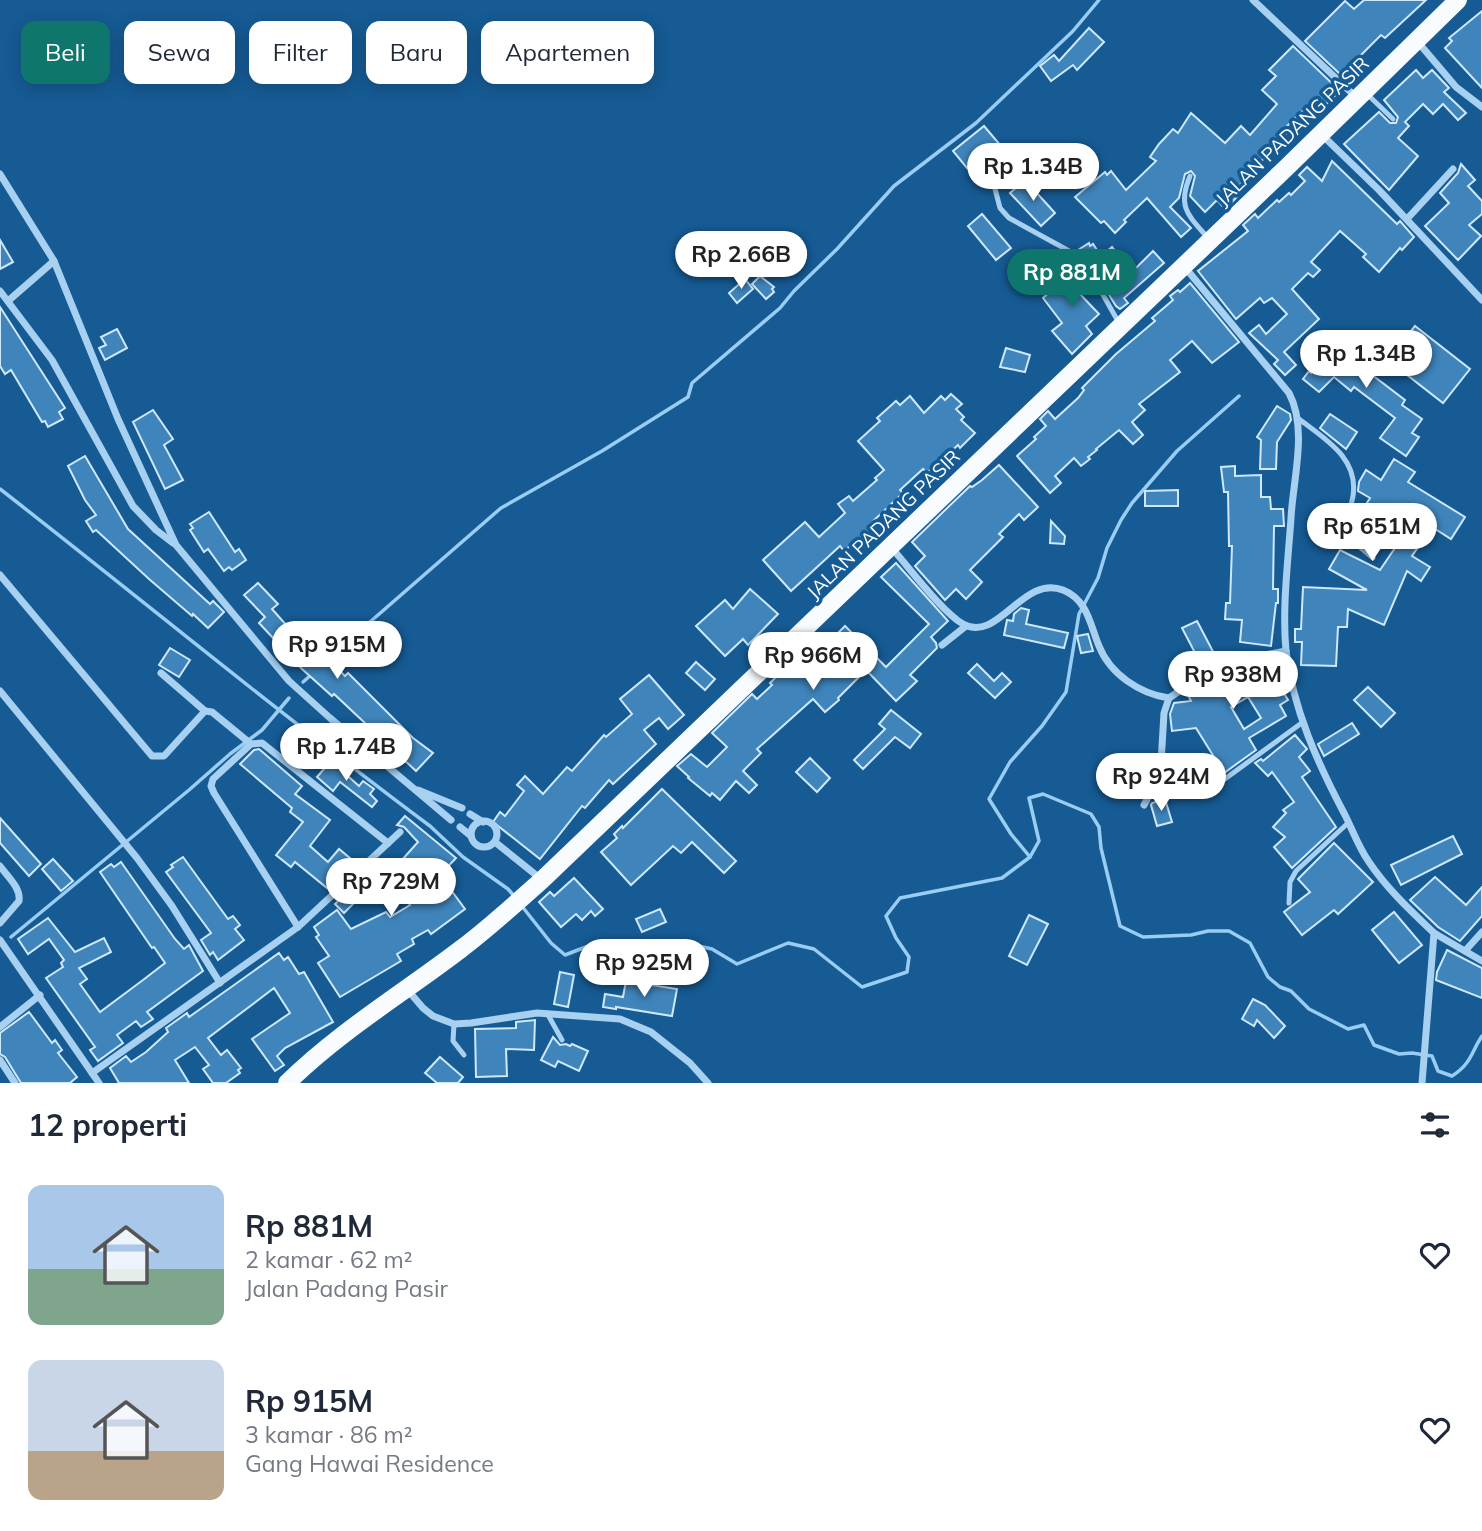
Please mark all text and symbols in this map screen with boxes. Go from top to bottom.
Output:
chip: Beli [21,21,110,84]
chip: Sewa [124,21,235,84]
chip: Filter [249,21,352,84]
chip: Baru [366,21,467,84]
chip: Apartemen [481,21,654,84]
street label: JALAN PADANG PASIR [1210,52,1374,210]
pin: Rp 1.34B [961,144,1105,203]
text: Rp 1.34B [983,151,1083,180]
pin: Rp 2.66B [669,232,813,291]
text: Rp 2.66B [691,239,791,268]
pin: Rp 881M [1007,250,1137,309]
text: Rp 881M [1023,257,1121,286]
pin: Rp 1.34B [1294,330,1438,390]
text: Rp 1.34B [1316,338,1416,367]
street label: JALAN PADANG PASIR [801,445,965,603]
pin: Rp 651M [1307,504,1437,563]
text: Rp 651M [1323,511,1421,540]
pin: Rp 915M [272,622,402,681]
text: Rp 915M [288,629,386,658]
pin: Rp 966M [748,632,878,692]
text: Rp 966M [764,640,862,669]
pin: Rp 938M [1168,652,1298,711]
text: Rp 938M [1184,659,1282,688]
pin: Rp 1.74B [274,724,418,783]
text: Rp 1.74B [296,731,396,760]
pin: Rp 924M [1096,754,1226,813]
text: Rp 924M [1112,761,1210,790]
pin: Rp 729M [326,858,456,918]
text: Rp 729M [342,866,440,895]
pin: Rp 925M [579,940,709,999]
text: Rp 925M [595,947,693,976]
text: 12 properti [28,1106,187,1144]
icon: filters [1416,1106,1454,1144]
text: Rp 881M [245,1207,373,1245]
icon: home [84,1213,168,1297]
icon: heart [1416,1236,1454,1274]
text: 2 kamar · 62 m² [245,1245,413,1274]
text: Jalan Padang Pasir [245,1274,448,1303]
text: Rp 915M [245,1382,373,1420]
icon: home [84,1388,168,1472]
icon: heart [1416,1411,1454,1449]
text: 3 kamar · 86 m² [245,1420,413,1449]
text: Gang Hawai Residence [245,1449,494,1478]

